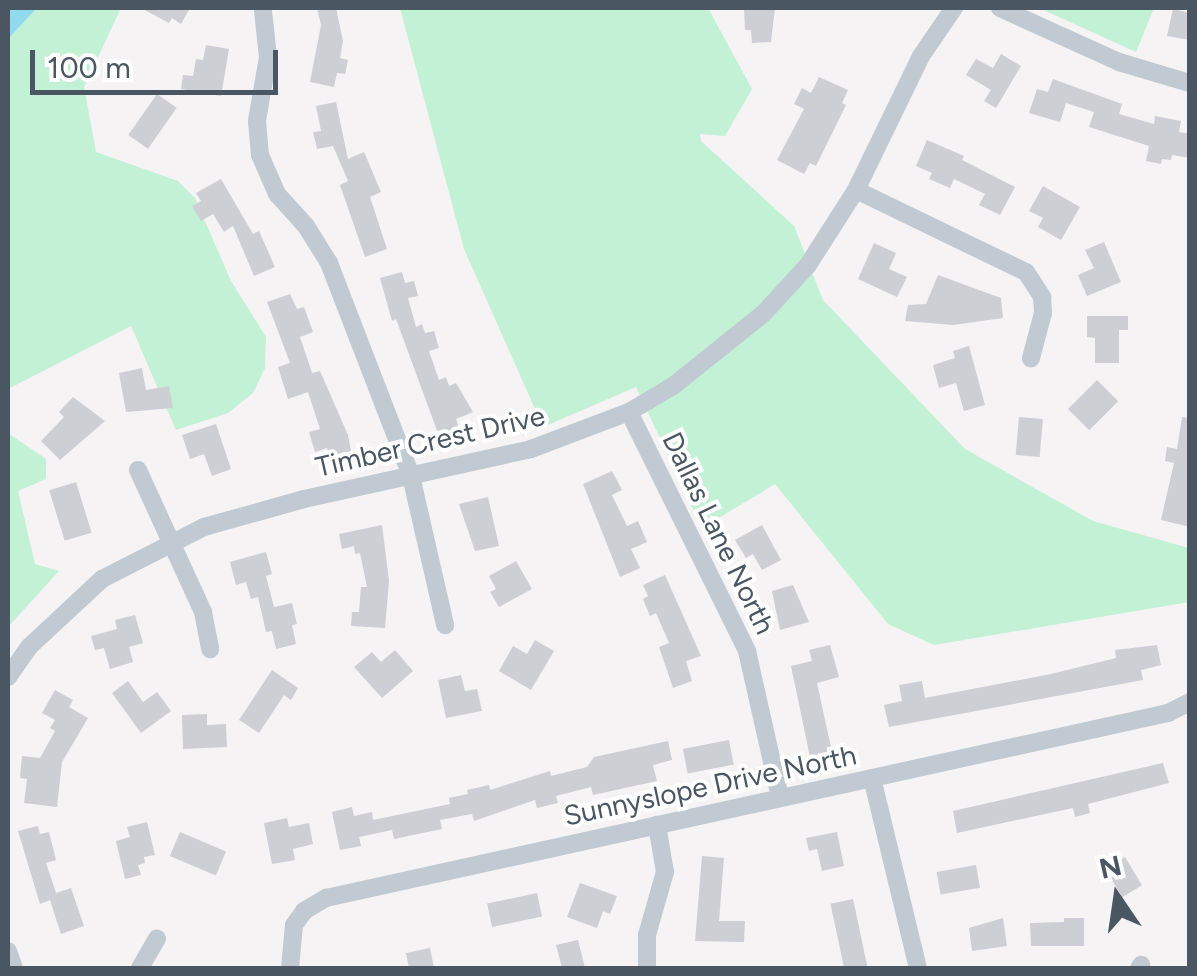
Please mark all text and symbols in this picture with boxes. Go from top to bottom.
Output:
scale bar [35,30,282,92]
text: 100 m [47,49,131,86]
street label: Timber Crest Drive [312,398,548,484]
street label: Dallas Lane North [656,427,782,639]
street label: Sunnyslope Drive North [561,738,859,832]
north arrow [1067,846,1167,946]
text: N [1096,848,1125,886]

